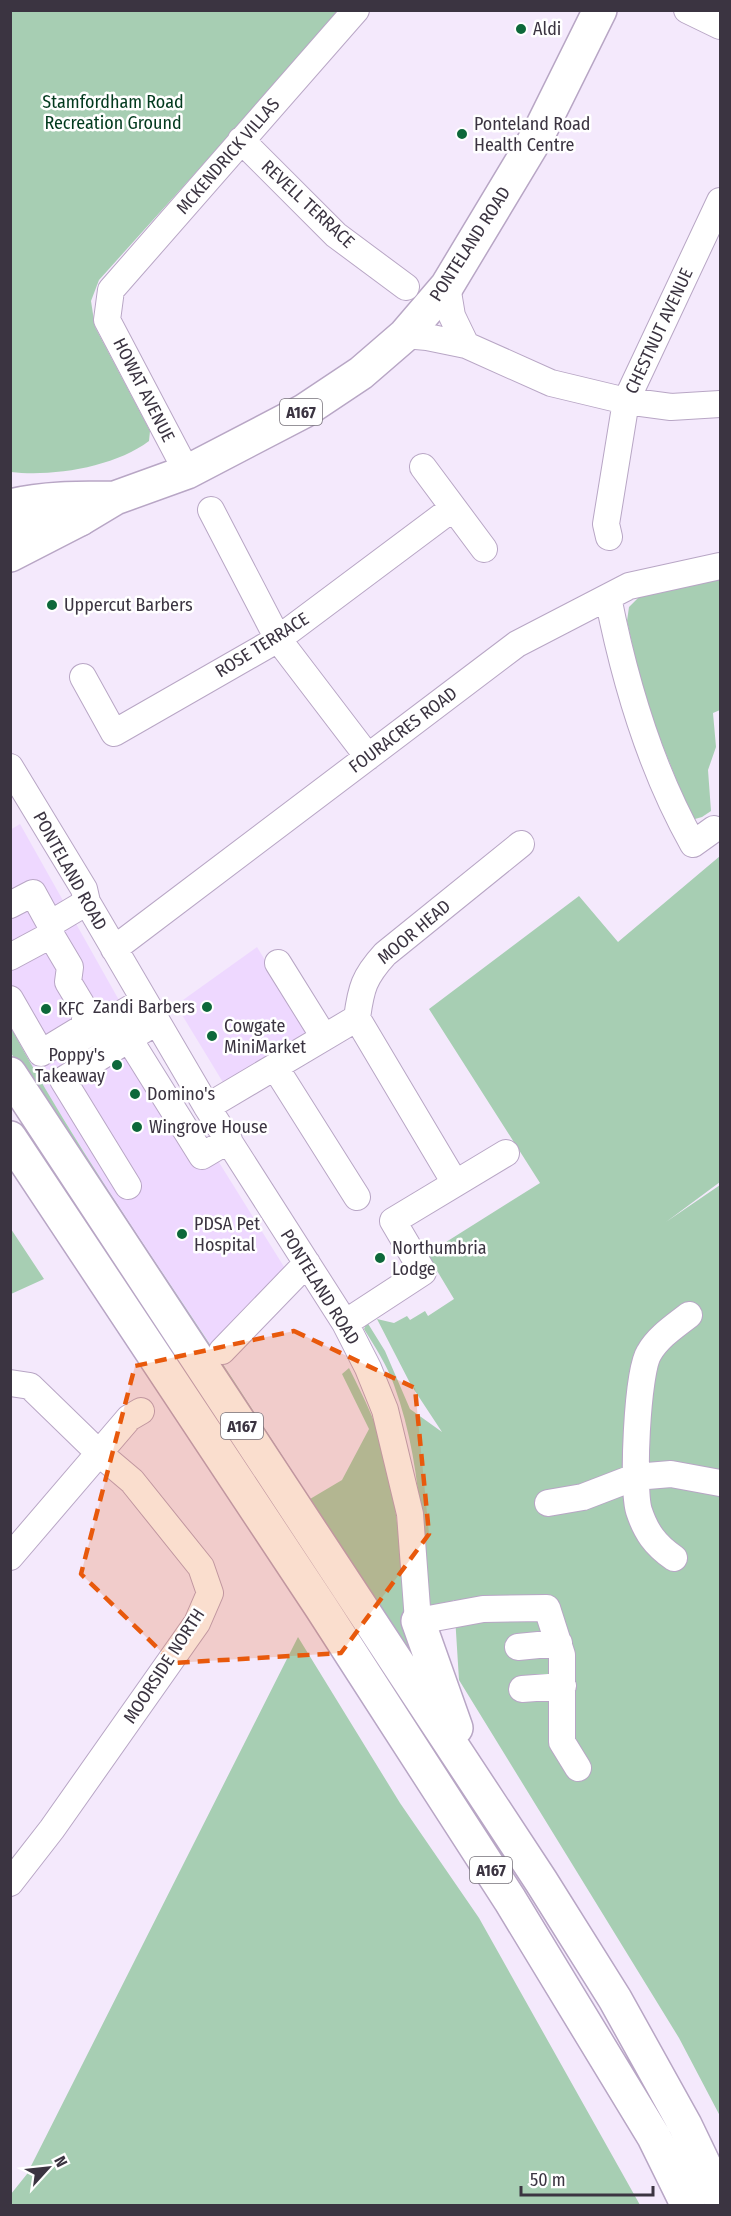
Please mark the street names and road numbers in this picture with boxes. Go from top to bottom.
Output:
street label: MCKENDRICK VILLAS [172,93,284,219]
street label: REVELL TERRACE [257,155,359,253]
street label: PONTELAND ROAD [425,183,515,305]
street label: CHESTNUT AVENUE [620,265,698,397]
street label: HOWAT AVENUE [108,334,180,446]
road number: A167 [280,399,322,425]
street label: ROSE TERRACE [211,608,313,682]
street label: FOURACRES ROAD [345,682,461,778]
street label: PONTELAND ROAD [28,808,112,934]
street label: MOOR HEAD [373,895,455,969]
street label: PONTELAND ROAD [276,1225,364,1349]
road number: A167 [221,1413,263,1439]
street label: MOORSIDE NORTH [119,1604,209,1728]
road number: A167 [470,1857,512,1883]

